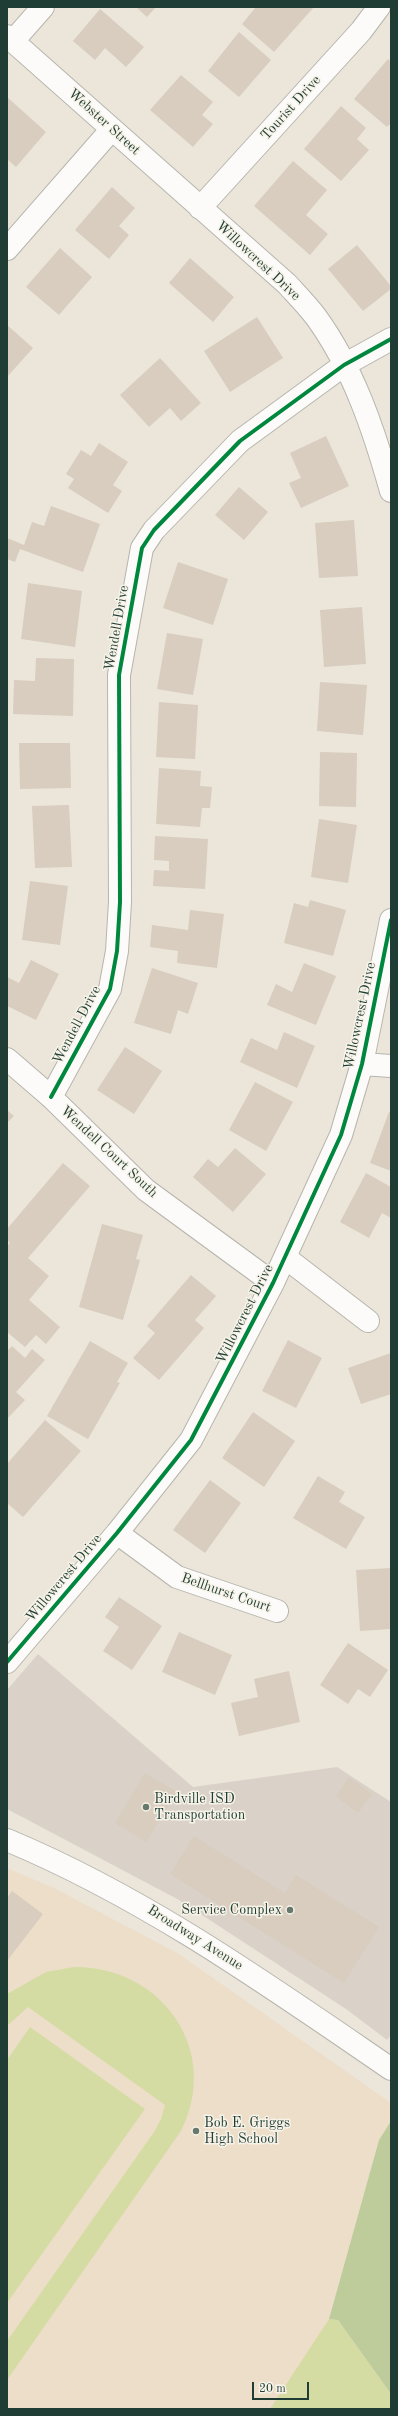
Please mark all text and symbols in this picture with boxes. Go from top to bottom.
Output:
street label: Tourist Drive [257,72,325,144]
street label: Webster Street [64,85,144,159]
street label: Willowcrest Drive [212,218,304,304]
street label: Wendell Drive [101,584,133,672]
street label: Willowcrest Drive [340,961,380,1071]
street label: Wendell Drive [49,983,105,1067]
street label: Wendell Court South [57,1103,161,1201]
street label: Willowcrest Drive [213,1261,277,1367]
street label: Willowcrest Drive [22,1531,106,1625]
street label: Bellhurst Court [179,1570,273,1616]
place label: Birdville ISD Transportation [154,1791,245,1824]
marker: Birdville ISD Transportation [141,1802,151,1812]
street label: Broadway Avenue [144,1902,246,1974]
place label: Service Complex [181,1902,282,1918]
marker: Service Complex [285,1905,295,1915]
place label: Bob E. Griggs High School [204,2115,290,2148]
marker: Bob E. Griggs High School [191,2126,201,2136]
scale bar [254,2374,311,2400]
text: 20 m [259,2383,286,2395]

